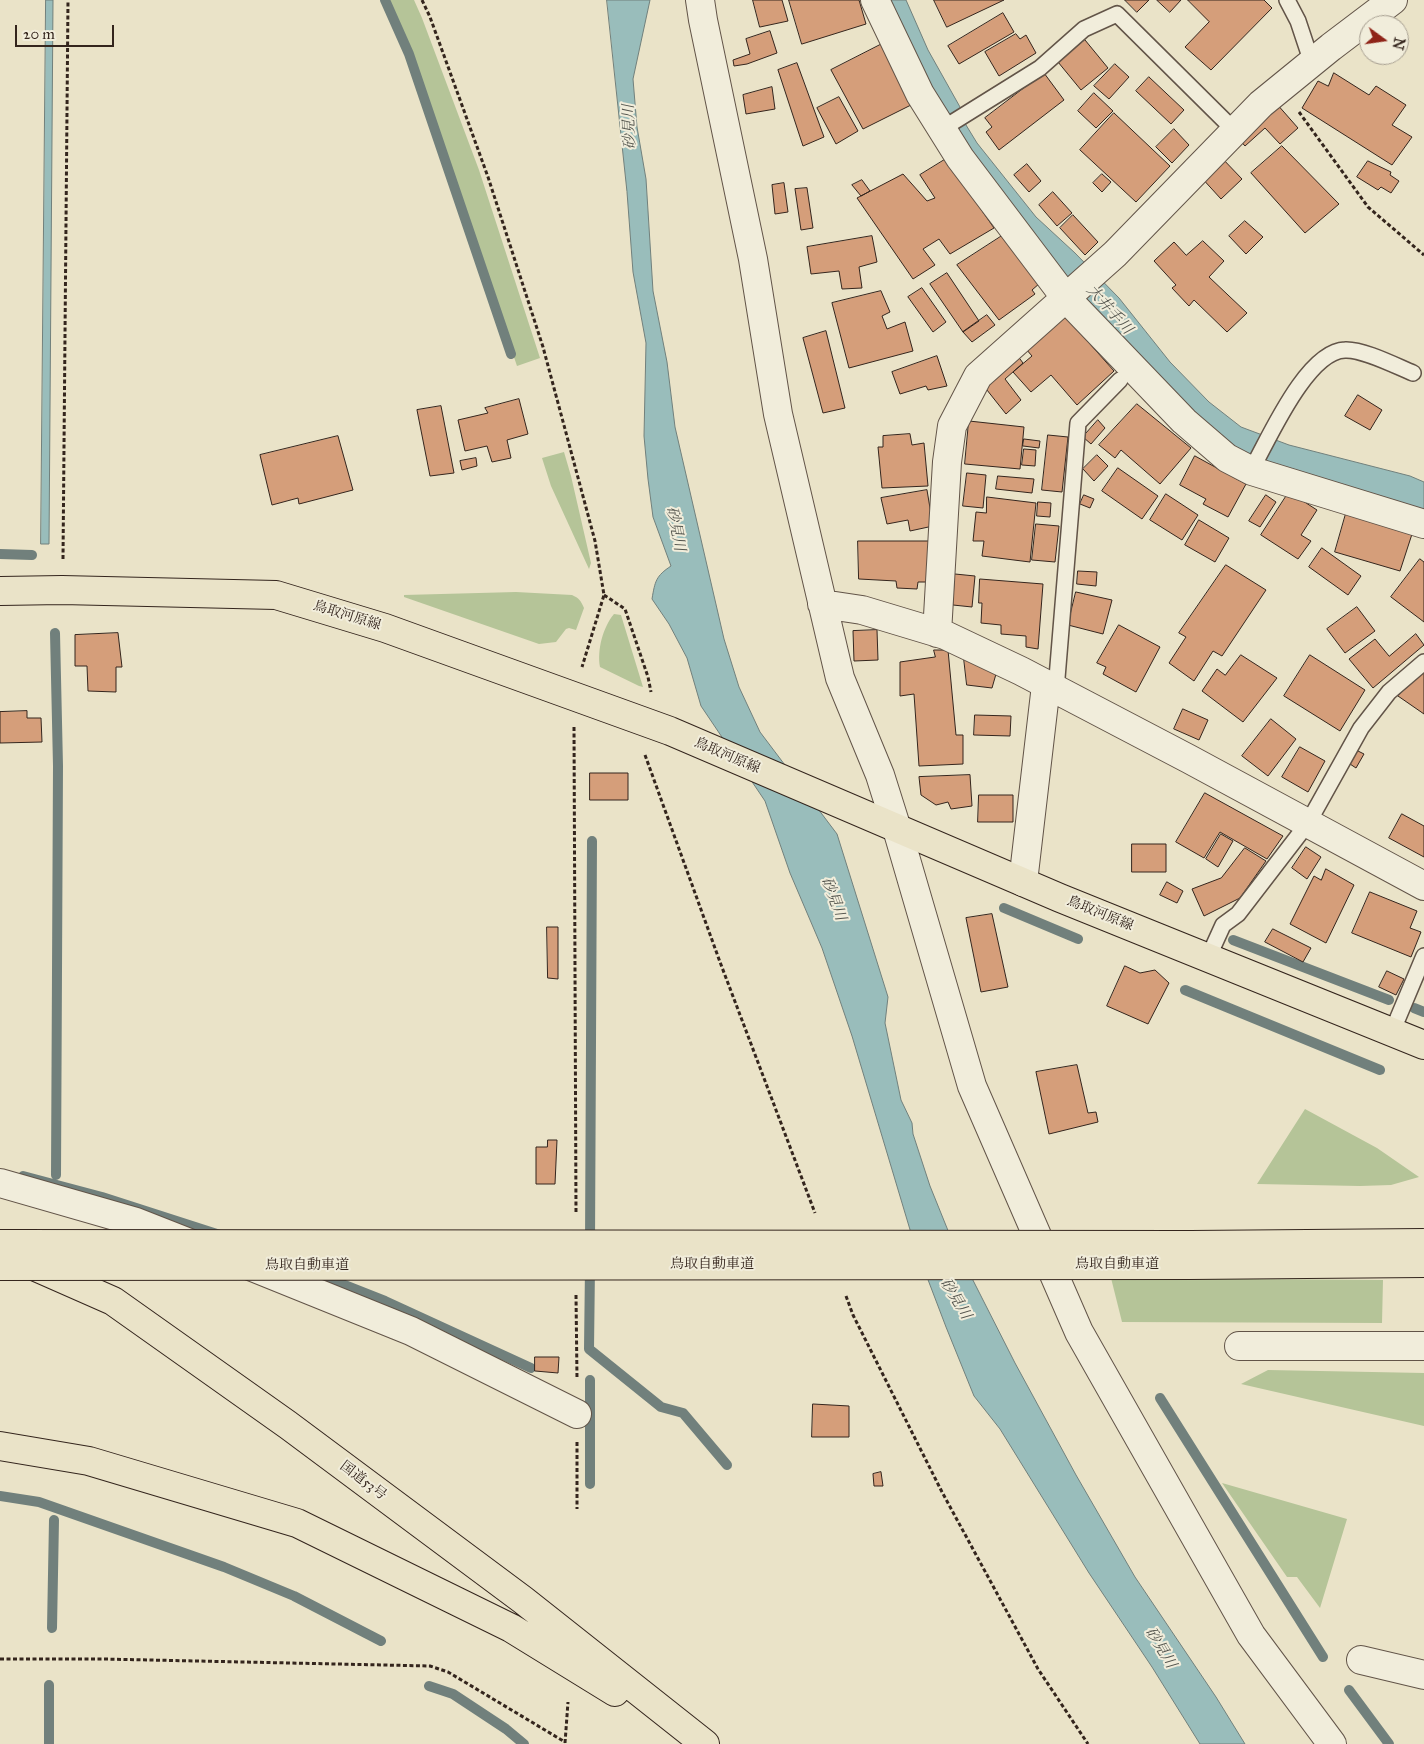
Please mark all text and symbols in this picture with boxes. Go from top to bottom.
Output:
scale bar [18,15,116,47]
north arrow [1359,15,1409,65]
text: 20 m [23,25,55,43]
text: N [1388,36,1408,51]
water label: 砂見川 [620,104,640,150]
water label: 大井手川 [1082,282,1136,338]
water label: 砂見川 [662,505,688,553]
street label: 鳥取河原線 [311,598,383,634]
street label: 鳥取河原線 [692,735,762,777]
water label: 砂見川 [817,875,849,923]
street label: 鳥取河原線 [1064,893,1136,935]
street label: 鳥取自動車道 [670,1257,754,1273]
street label: 鳥取自動車道 [1075,1257,1159,1273]
street label: 鳥取自動車道 [265,1258,349,1274]
water label: 砂見川 [936,1275,974,1323]
street label: 国道53号 [336,1458,390,1504]
water label: 砂見川 [1141,1624,1179,1672]

